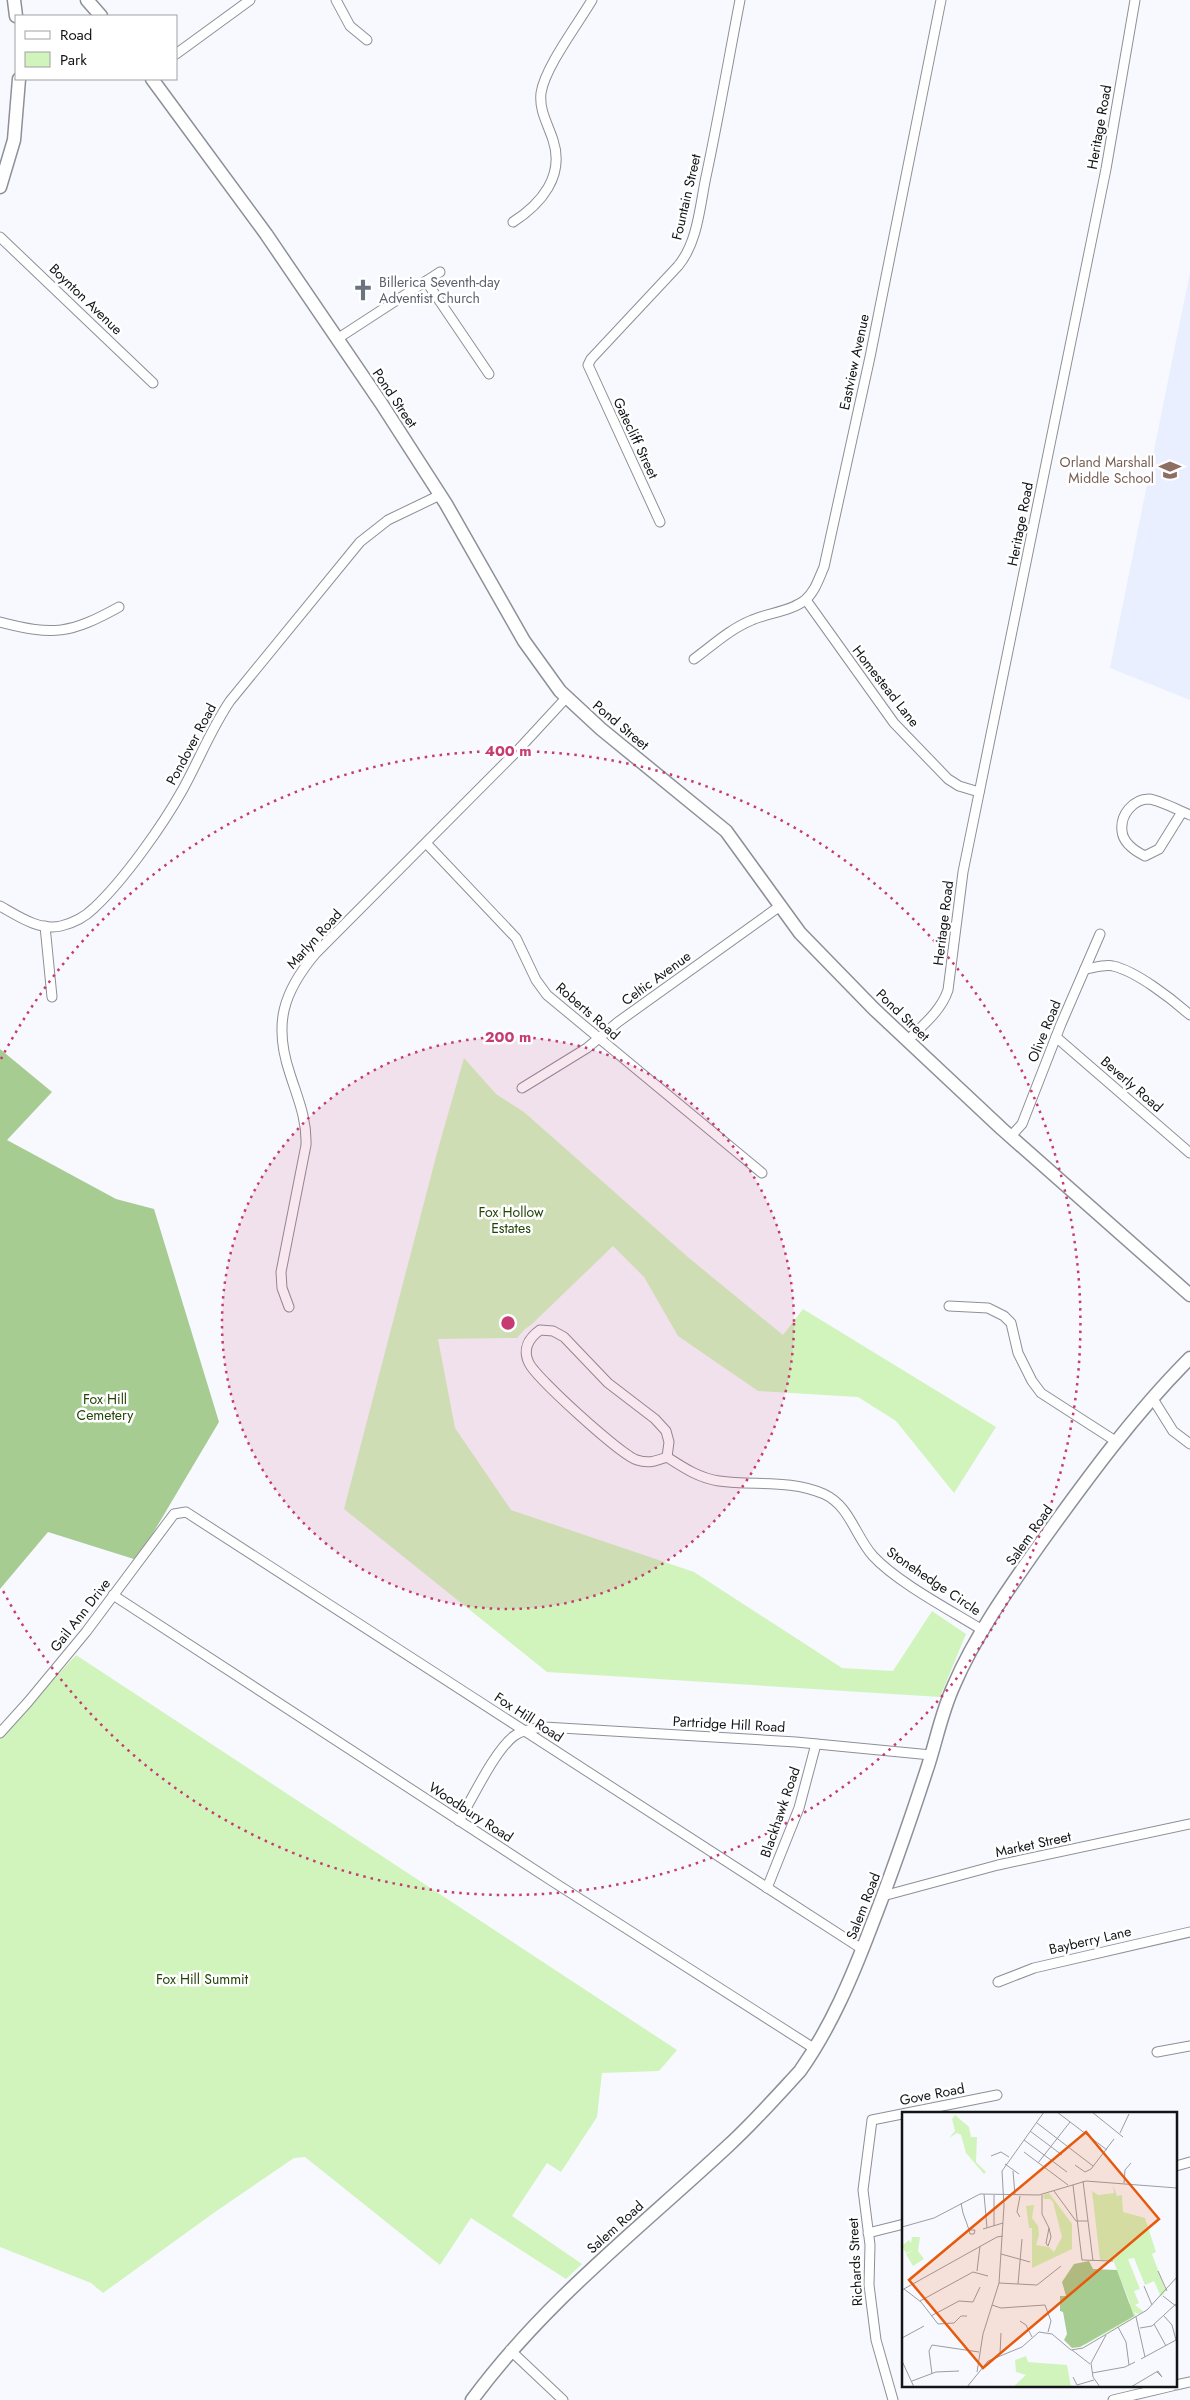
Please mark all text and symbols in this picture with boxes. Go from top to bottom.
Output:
legend [15,15,178,80]
text: Road [60,24,92,46]
text: Park [60,49,87,71]
street label: Heritage Road [1082,83,1116,171]
street label: Fountain Street [666,151,706,242]
street label: Boynton Avenue [45,259,127,339]
place label: Billerica Seventh-day Adventist Church [379,272,501,308]
church icon: Billerica Seventh-day Adventist Church [350,277,376,303]
street label: Eastview Avenue [834,312,874,412]
street label: Pond Street [368,364,423,432]
street label: Gatecliff Street [608,394,664,482]
place label: Orland Marshall Middle School [1060,452,1154,488]
school or university icon: Orland Marshall Middle School [1157,457,1183,483]
street label: Heritage Road [1002,480,1038,568]
street label: Homestead Lane [848,641,924,731]
street label: Pond Street [589,696,654,755]
street label: Pondover Road [161,700,221,788]
text: 400 m [484,740,532,762]
street label: Heritage Road [928,879,958,967]
street label: Marlyn Road [282,905,346,973]
street label: Celtic Avenue [617,946,695,1010]
street label: Roberts Road [552,978,624,1044]
street label: Pond Street [872,984,935,1046]
street label: Olive Road [1022,997,1066,1065]
text: 200 m [485,1026,531,1048]
street label: Beverly Road [1097,1051,1167,1117]
park label: Fox Hollow Estates [478,1202,544,1238]
centre of rings [499,1314,517,1332]
park label: Fox Hill Cemetery [77,1389,134,1425]
street label: Salem Road [1001,1501,1057,1569]
street label: Stonehedge Circle [883,1542,985,1620]
street label: Gail Ann Drive [45,1574,115,1656]
street label: Fox Hill Road [491,1687,567,1747]
street label: Partridge Hill Road [672,1711,786,1737]
street label: Blackhawk Road [755,1764,805,1860]
street label: Woodbury Road [425,1777,517,1847]
street label: Market Street [993,1826,1073,1862]
street label: Salem Road [841,1870,885,1942]
street label: Bayberry Lane [1047,1921,1133,1959]
park label: Fox Hill Summit [156,1969,249,1989]
street label: Gove Road [898,2078,966,2110]
inset map [902,2112,1178,2388]
street label: Salem Road [582,2196,648,2258]
street label: Richards Street [843,2217,867,2307]

